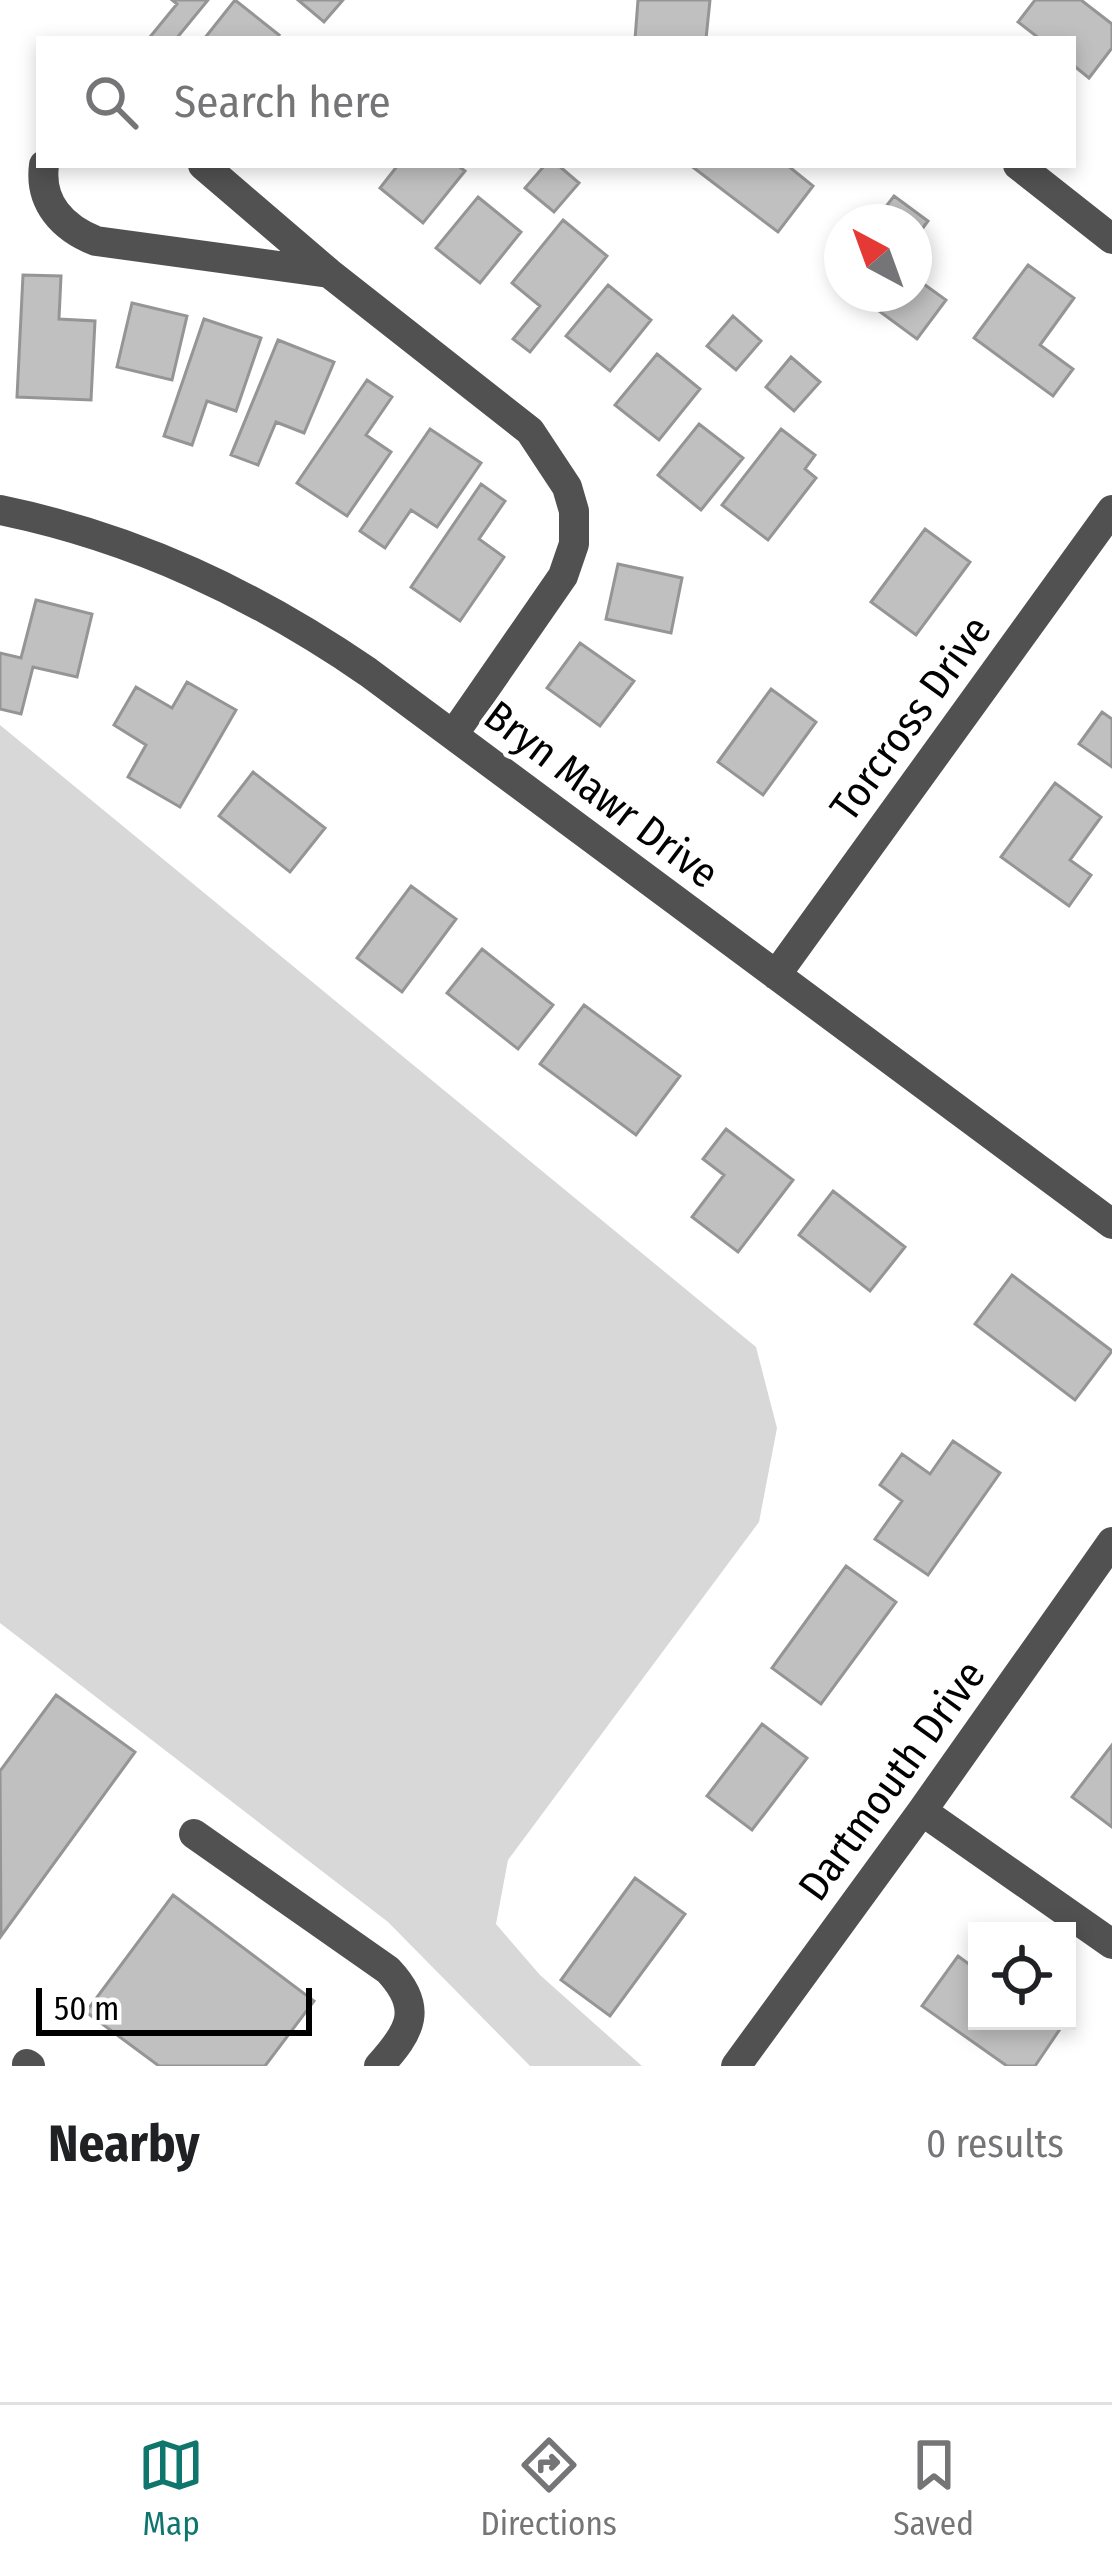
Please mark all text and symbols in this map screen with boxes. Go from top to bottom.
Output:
search box [36,36,1076,168]
icon: search [78,69,144,135]
text: Search here [174,75,391,129]
north arrow [824,204,932,312]
street label: Torcross Drive [820,607,1002,831]
street label: Bryn Mawr Drive [475,691,728,899]
street label: Dartmouth Drive [788,1651,995,1910]
map controls [968,1922,1076,2030]
button: locate [968,1922,1076,2030]
scale bar [36,1982,312,2035]
text: 50 m [54,1989,119,2029]
text: Nearby [48,2113,200,2175]
text: 0 results [926,2121,1064,2167]
tab: Map [138,2432,204,2544]
tab: Directions [480,2432,617,2544]
tab: Saved [893,2432,974,2544]

